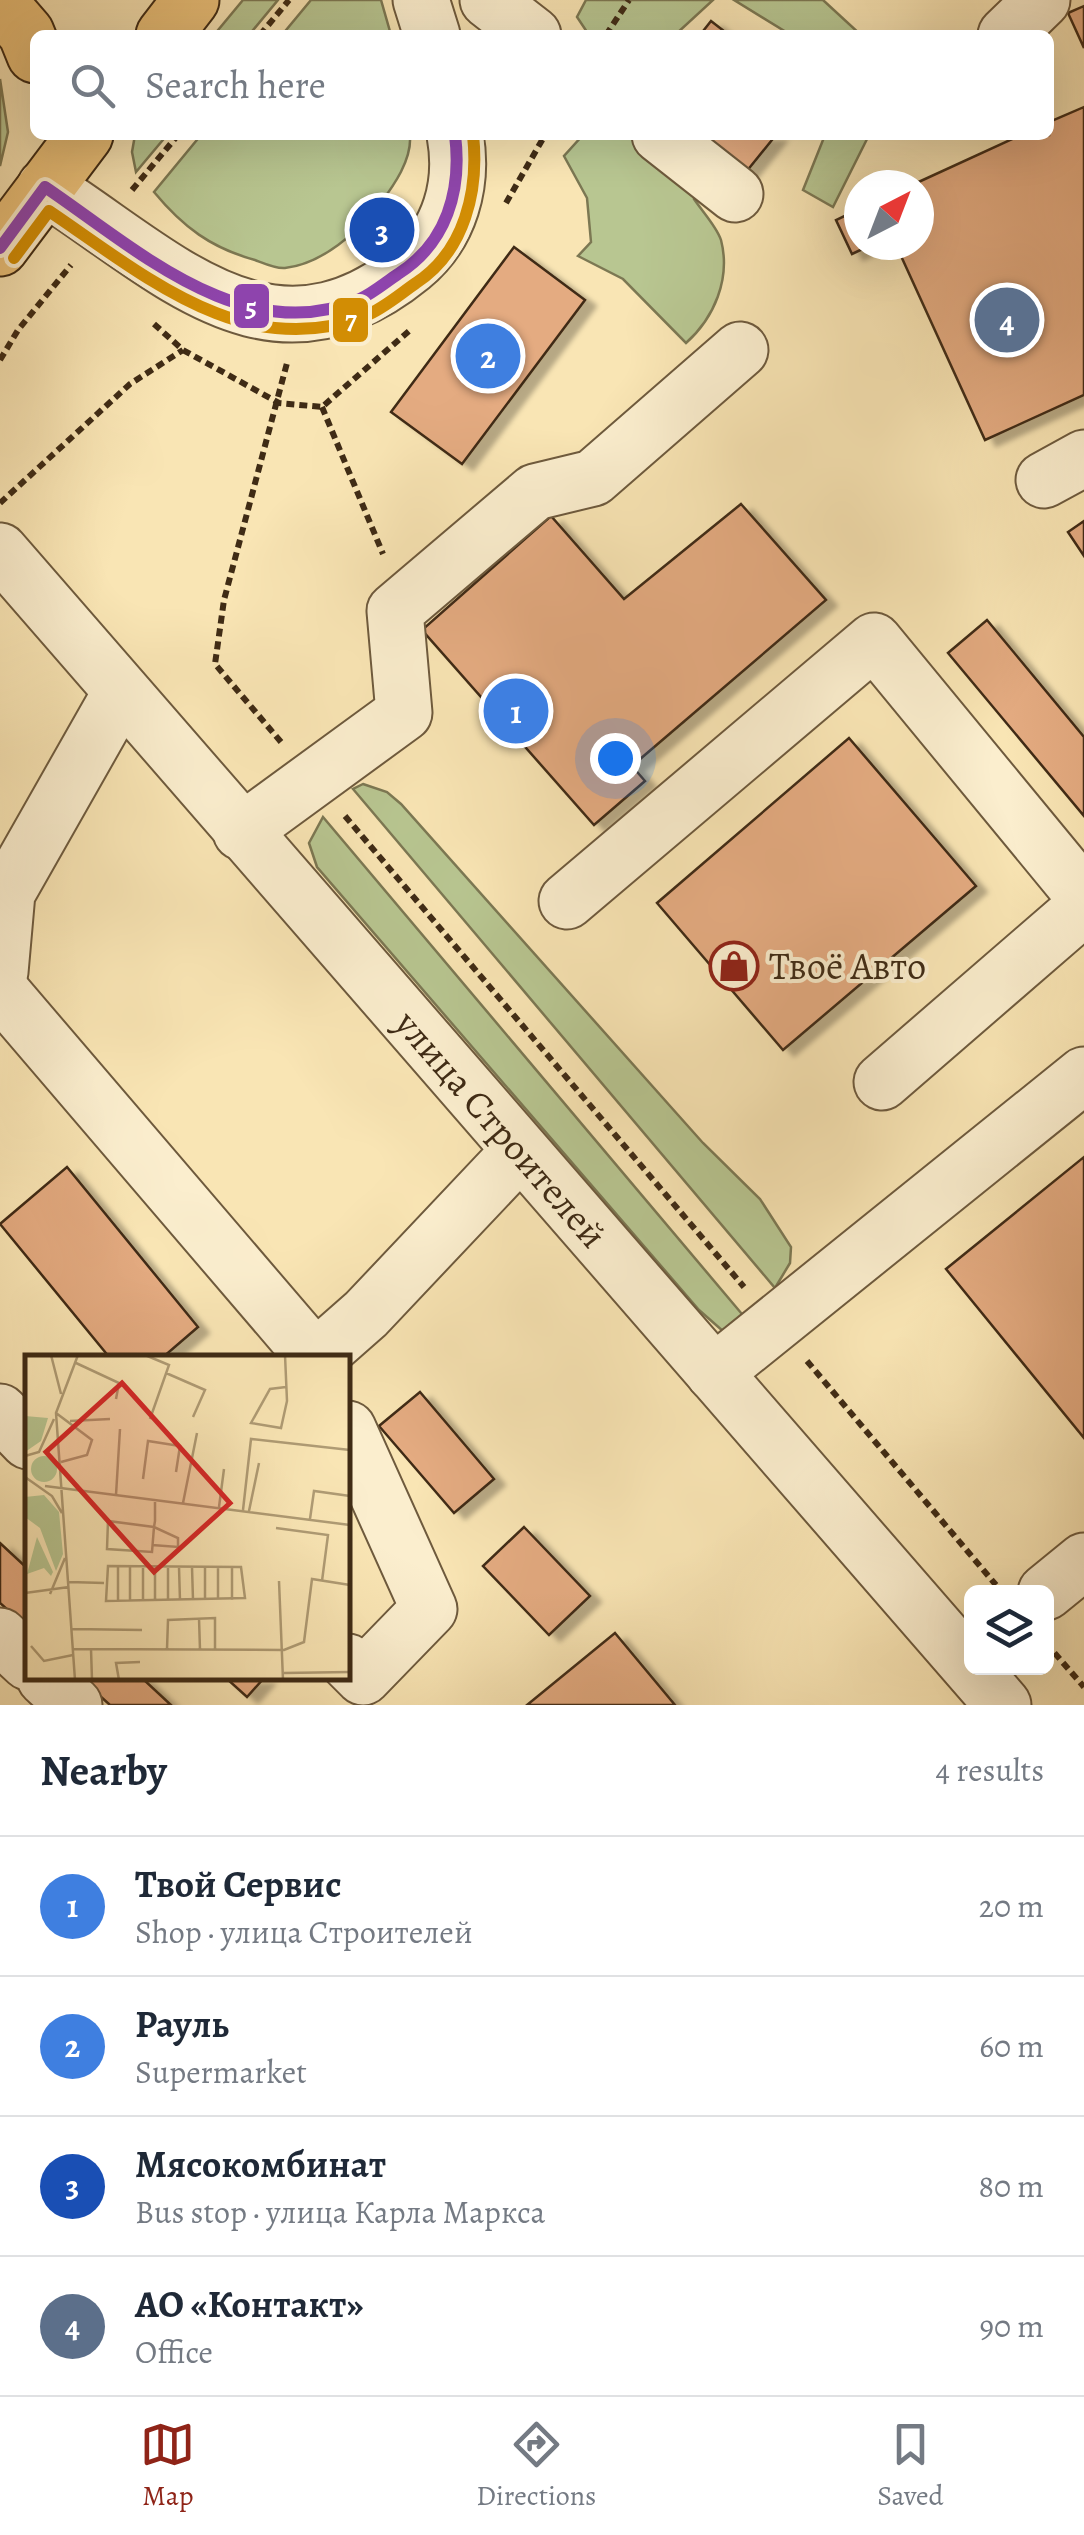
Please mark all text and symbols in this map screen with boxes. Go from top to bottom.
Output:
search box [30,30,1054,140]
icon: search [65,58,120,113]
text: Search here [145,59,326,111]
north arrow [844,170,934,260]
pin: 3 [350,192,414,268]
line badge: 5 [232,282,271,330]
pin: 4 [974,282,1040,358]
text: 5 [245,288,257,326]
line badge: 7 [331,296,370,344]
text: 7 [345,301,357,339]
pin: 2 [456,318,520,394]
pin: 1 [484,674,548,748]
your location [590,733,641,784]
shop icon: Твоё Авто [708,940,760,992]
place label: Твоё Авто [769,940,926,992]
street label: улица Строителей [383,998,619,1259]
inset map [25,1355,350,1680]
map controls [964,1585,1054,1675]
button: layers [964,1585,1054,1675]
text: Nearby [40,1742,167,1799]
text: 4 results [935,1748,1044,1792]
text: Твой Сервис [135,1858,342,1910]
text: 1 [67,1884,78,1928]
text: 20 m [979,1884,1044,1928]
text: Shop · улица Строителей [135,1910,473,1954]
text: Рауль [135,1998,229,2050]
text: 2 [65,2024,80,2068]
text: 60 m [979,2024,1044,2068]
text: Supermarket [135,2050,307,2094]
text: Мясокомбинат [135,2138,386,2190]
text: 3 [66,2164,79,2208]
text: 80 m [978,2164,1044,2208]
text: Bus stop · улица Карла Маркса [135,2190,545,2234]
text: АО «Контакт» [135,2278,364,2330]
text: 4 [65,2304,80,2348]
text: 90 m [979,2304,1044,2348]
text: Office [135,2330,213,2374]
tab: Map [140,2417,195,2515]
tab: Directions [476,2417,596,2515]
tab: Saved [877,2417,944,2515]

